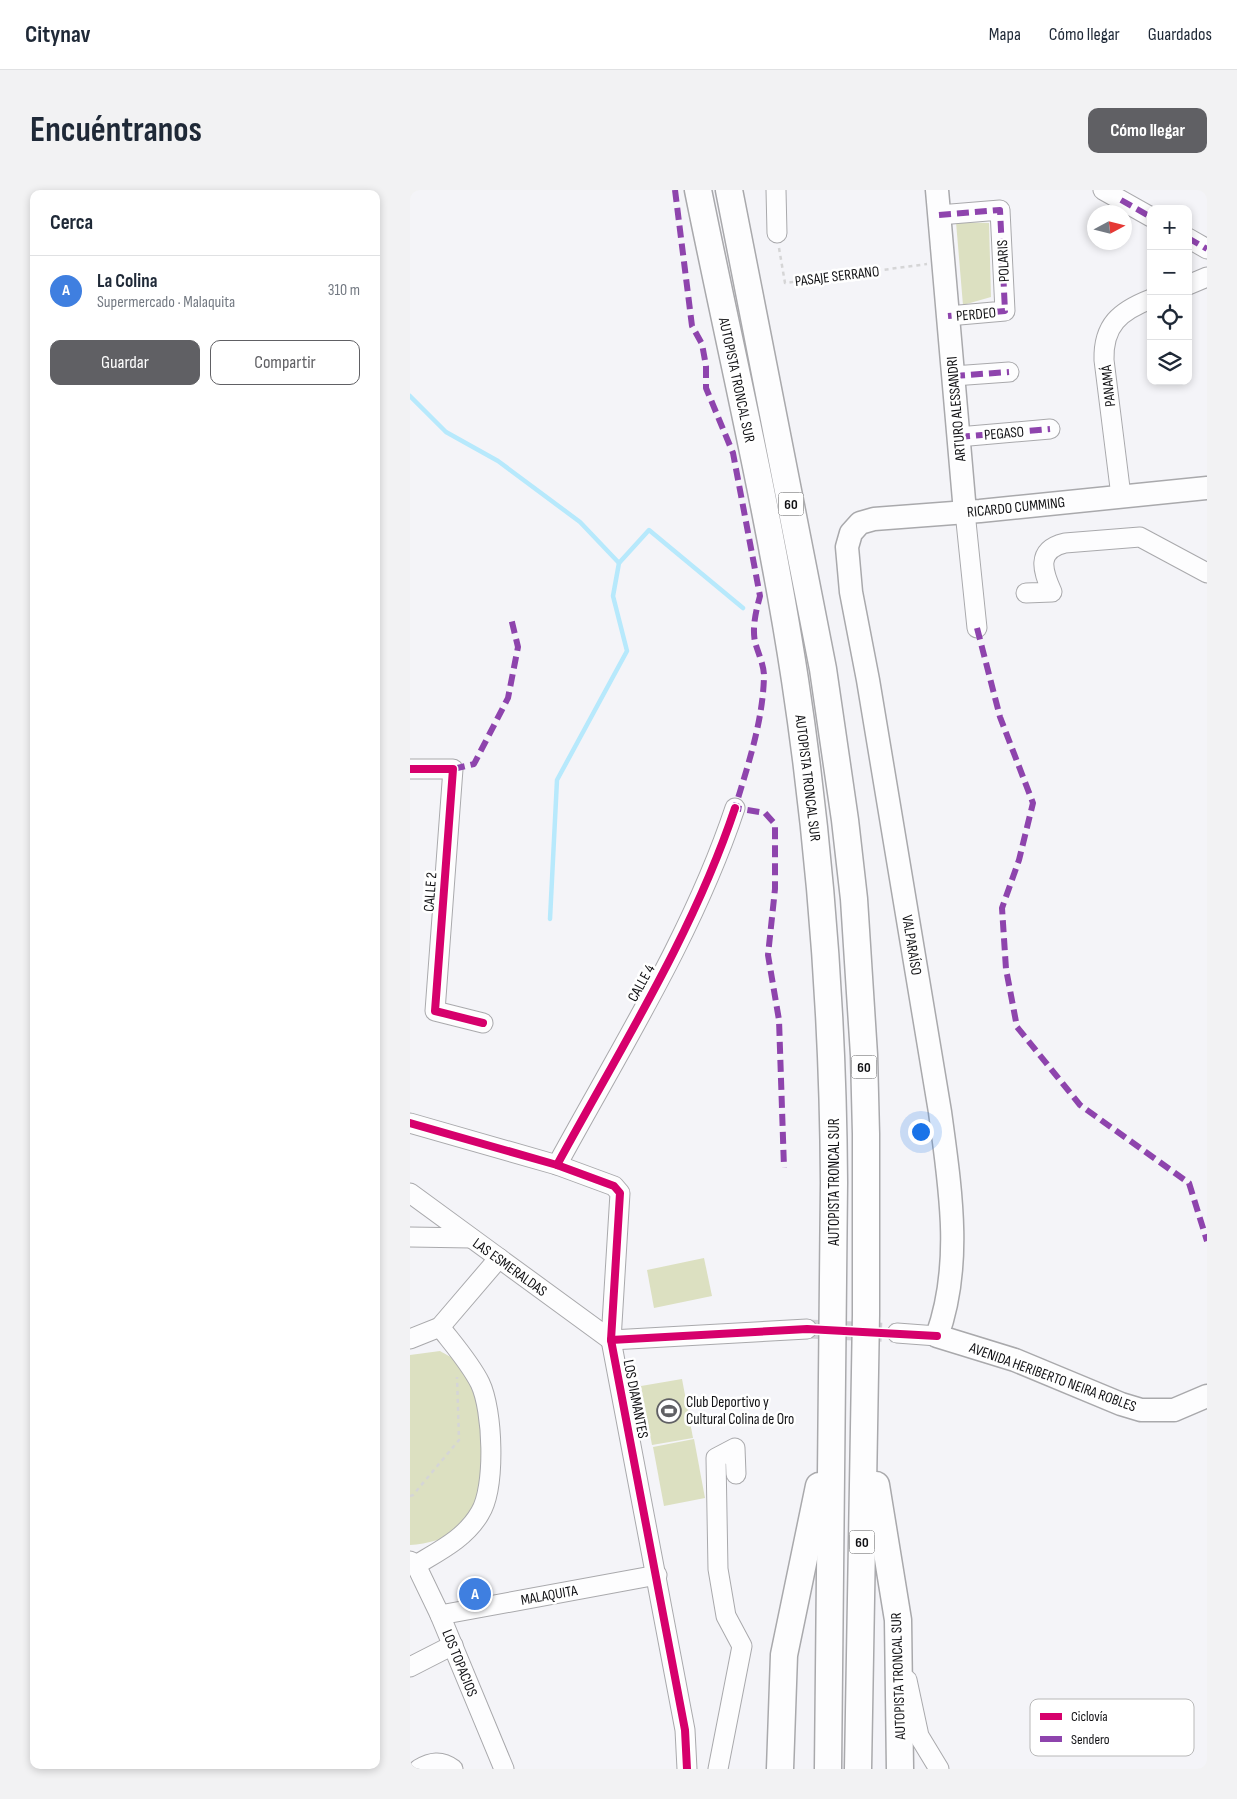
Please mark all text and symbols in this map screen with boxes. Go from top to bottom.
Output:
text: Citynav [25,20,91,49]
text: Mapa [989,24,1021,45]
text: Cómo llegar [1049,24,1120,45]
text: Guardados [1148,24,1212,45]
button: Cómo llegar [1088,108,1207,153]
text: Encuéntranos [30,109,202,152]
north arrow [1087,205,1132,250]
map controls [1147,205,1192,385]
button: + [1147,205,1192,250]
text: Cerca [50,210,93,235]
street label: POLARIS [993,239,1014,283]
button: − [1147,250,1192,295]
street label: PASAJE SERRANO [794,262,880,291]
text: La Colina [97,270,157,293]
text: A [62,281,70,300]
text: 310 m [328,281,360,300]
text: Supermercado · Malaquita [97,293,235,312]
button: locate [1147,295,1192,340]
street label: PERDEO [955,303,997,326]
street label: AUTOPISTA TRONCAL SUR [714,315,759,444]
button: Guardar [50,340,200,385]
button: Compartir [210,340,360,385]
button: layers [1147,340,1192,385]
street label: ARTURO ALESSANDRI [942,356,971,463]
street label: PANAMÁ [1097,364,1120,408]
street label: PEGASO [983,422,1025,445]
road number: 60 [778,492,804,516]
street label: RICARDO CUMMING [966,493,1066,522]
street label: AUTOPISTA TRONCAL SUR [790,713,825,842]
street label: CALLE 2 [420,872,441,912]
street label: VALPARAÍSO [897,914,926,977]
street label: CALLE 4 [624,961,659,1005]
road number: 60 [852,1056,876,1079]
street label: AUTOPISTA TRONCAL SUR [825,1118,844,1247]
your location [908,1119,934,1145]
street label: LAS ESMERALDAS [469,1234,551,1301]
street label: AVENIDA HERIBERTO NEIRA ROBLES [966,1338,1139,1417]
street label: LOS DIAMANTES [619,1358,652,1440]
place label: Club Deportivo y Cultural Colina de Oro [686,1393,794,1429]
sports icon: Club Deportivo y Cultural Colina de Oro [656,1398,682,1424]
road number: 60 [850,1530,874,1554]
pin: A [459,1575,491,1613]
street label: MALAQUITA [519,1581,579,1610]
street label: AUTOPISTA TRONCAL SUR [887,1612,910,1741]
street label: LOS TOPACIOS [437,1627,482,1700]
legend [1030,1699,1194,1756]
text: Ciclovía [1071,1708,1108,1725]
text: Sendero [1071,1731,1110,1748]

